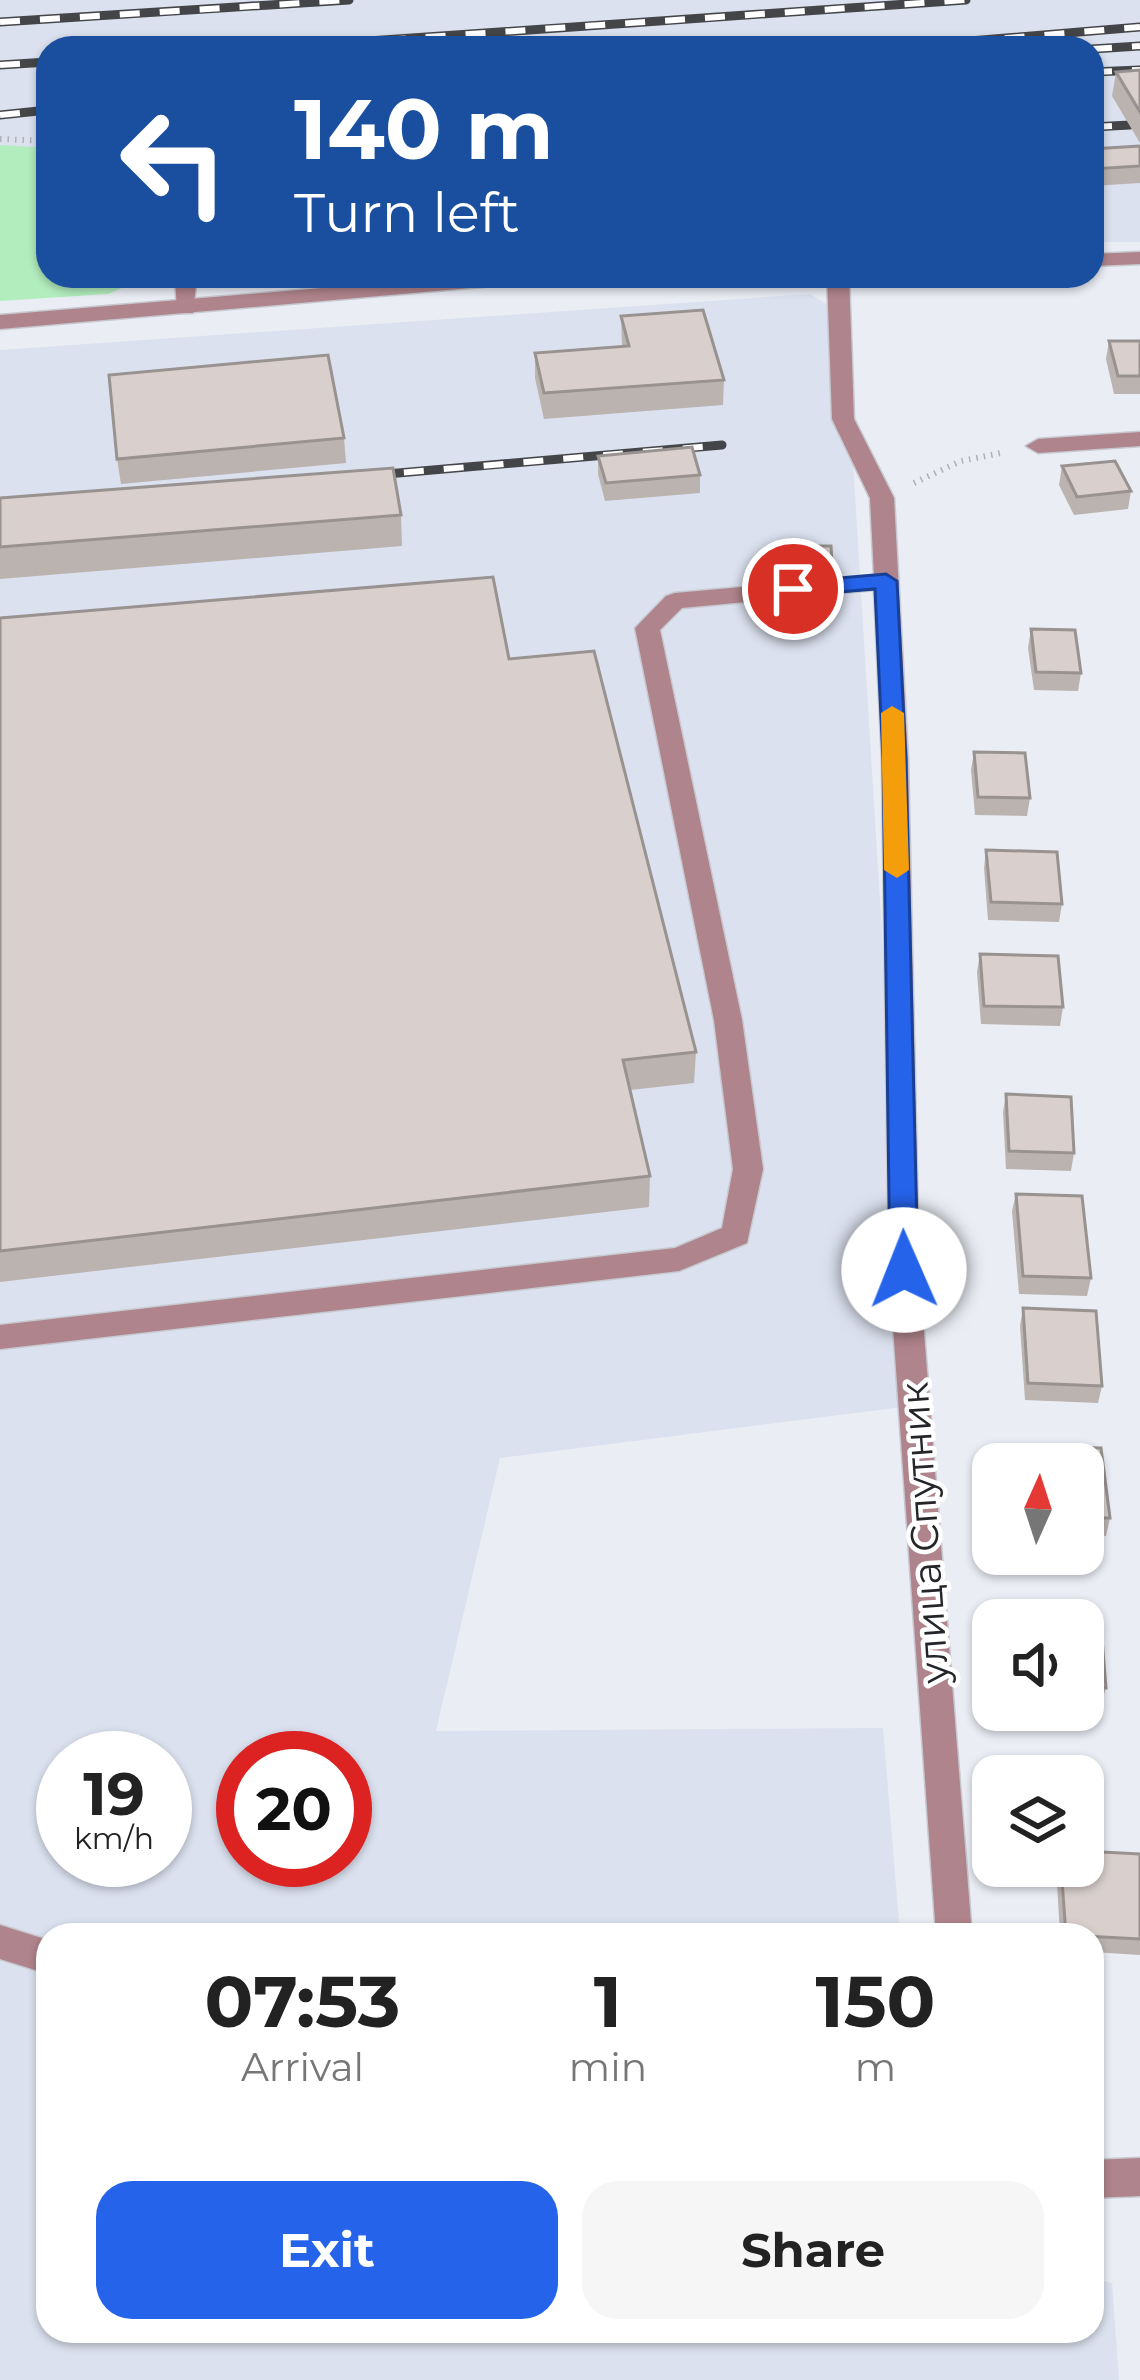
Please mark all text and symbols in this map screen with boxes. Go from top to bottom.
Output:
text: 140 m [294,78,554,180]
icon: left [96,84,252,240]
text: Turn left [294,180,520,246]
pin [742,538,844,640]
icon: arrive [760,556,826,622]
position arrow [841,1207,967,1333]
street label: улица Спутник [889,1380,959,1686]
north arrow [972,1443,1104,1575]
map controls [972,1443,1104,1887]
button: sound [972,1599,1104,1731]
speed limit sign: 20 [216,1731,372,1887]
button: layers [972,1755,1104,1887]
text: 19 [83,1757,145,1830]
text: km/h [74,1820,154,1857]
text: 07:53 [205,1957,400,2045]
text: 1 [594,1957,622,2045]
text: 150 [816,1957,935,2045]
text: Arrival [241,2043,364,2091]
text: min [569,2043,647,2091]
text: m [855,2043,896,2091]
button: Exit [96,2181,558,2319]
button: Share [582,2181,1044,2319]

